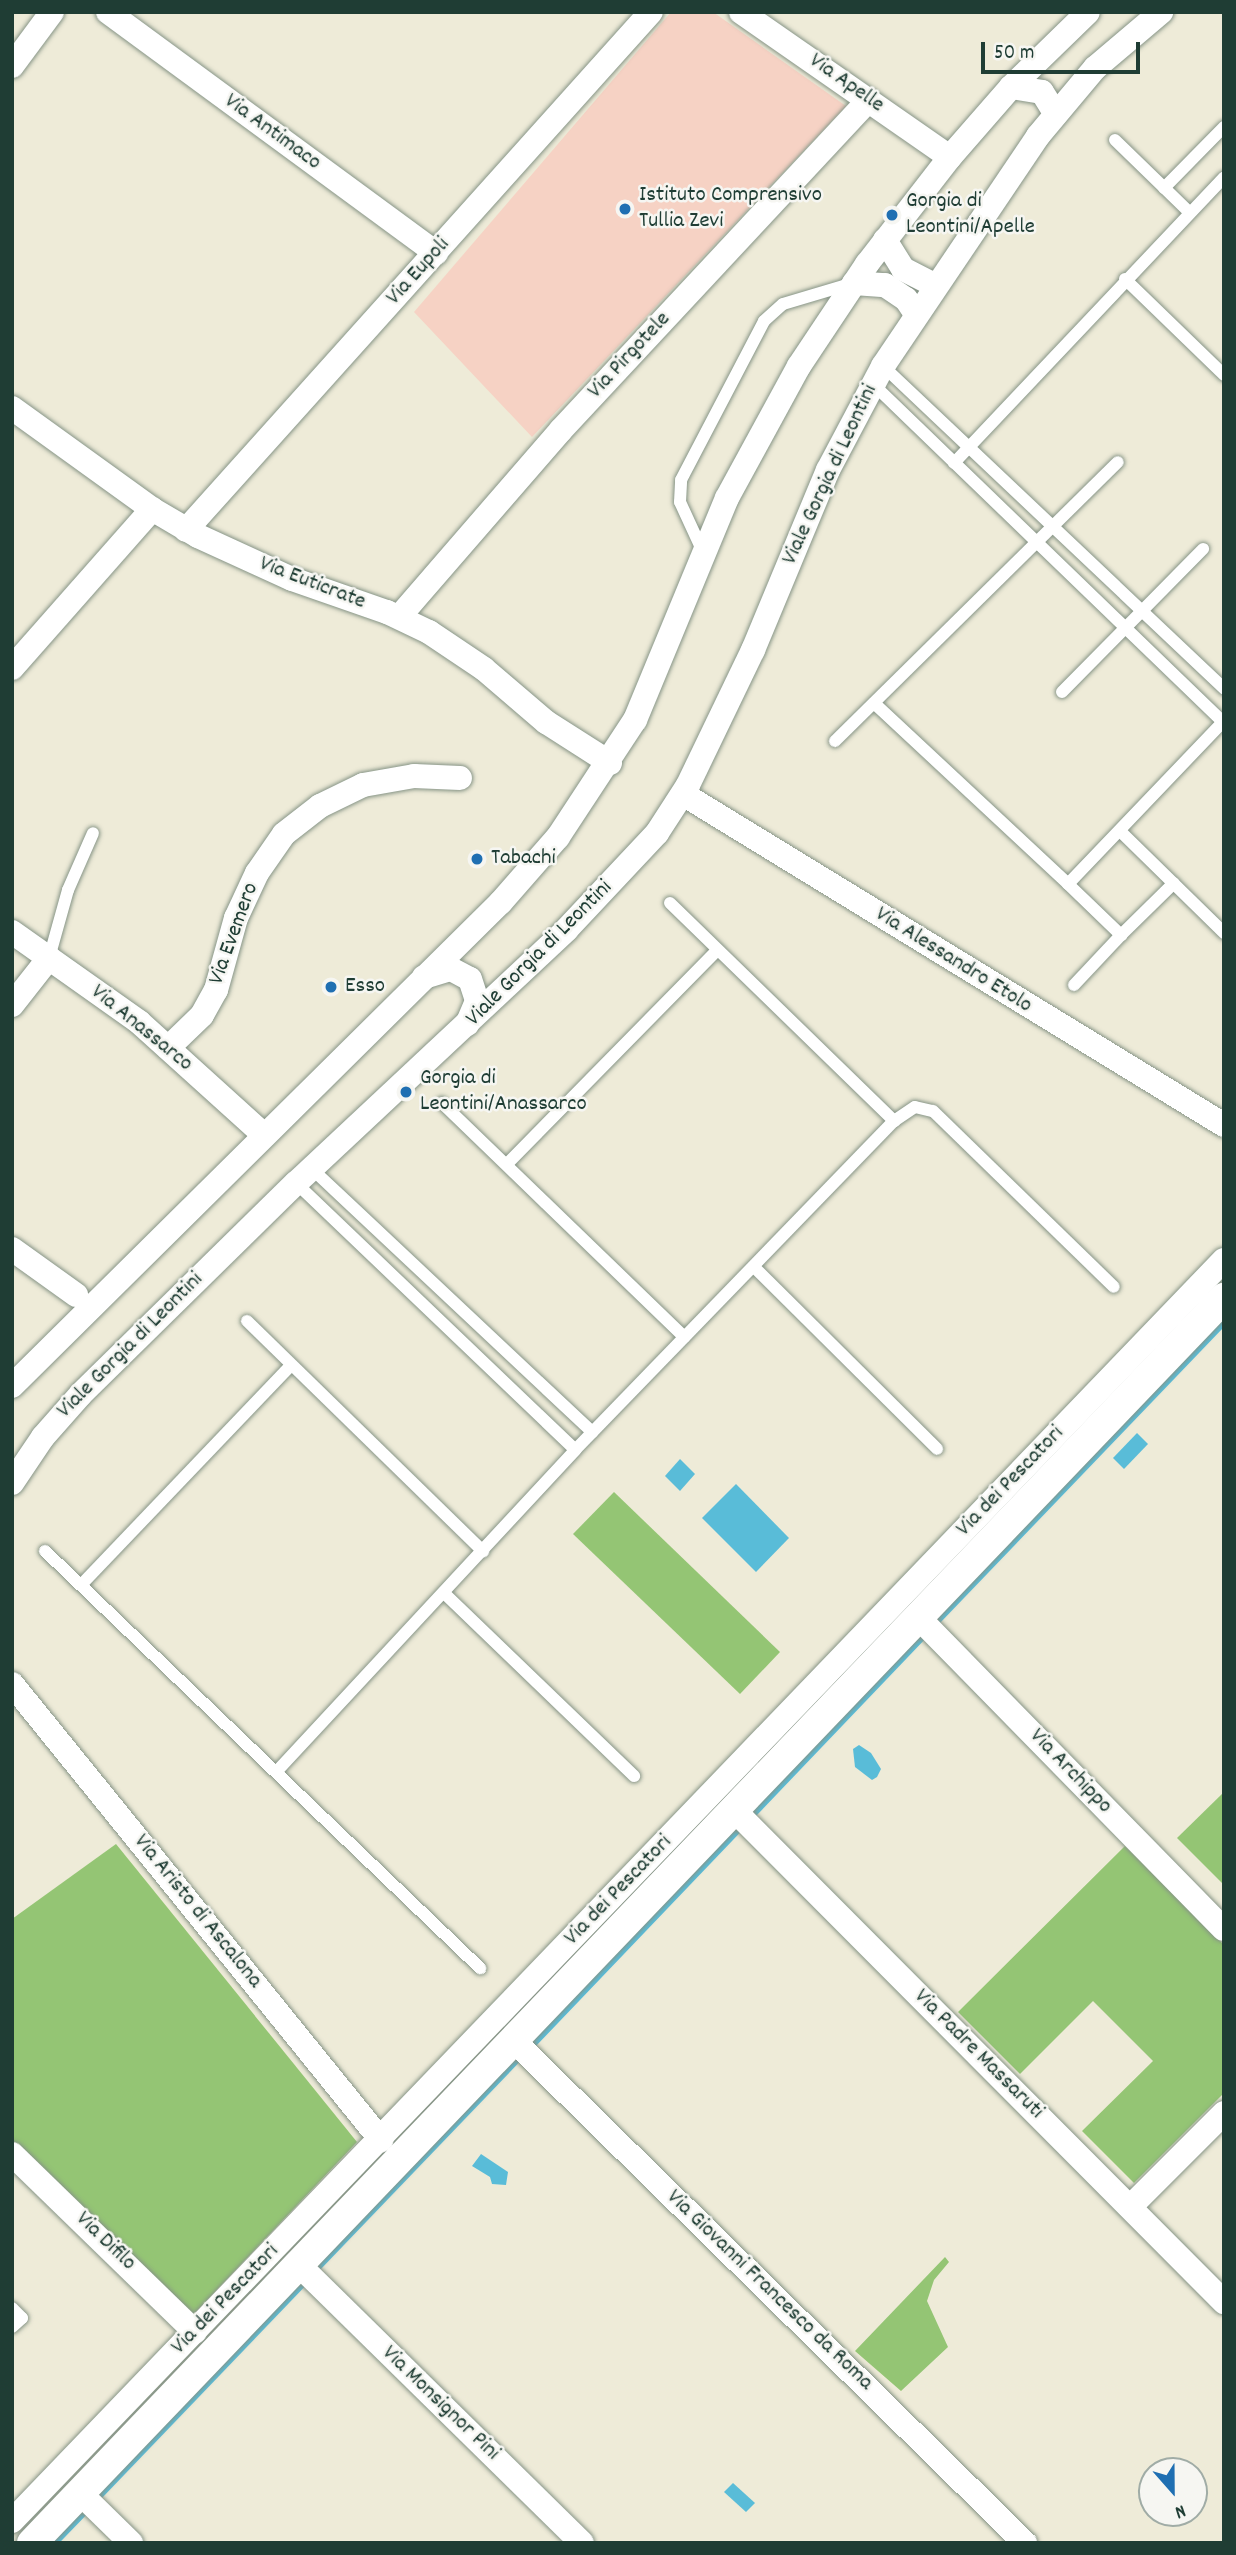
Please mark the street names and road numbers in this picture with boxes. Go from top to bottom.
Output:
street label: Via Apelle [803,48,889,120]
street label: Via Antimaco [218,89,326,177]
street label: Via Eupoli [381,232,457,312]
street label: Via Pirgotele [583,307,677,405]
street label: Viale Gorgia di Leontini [777,380,885,570]
street label: Via Euticrate [255,551,369,617]
street label: Viale Gorgia di Leontini [461,875,619,1033]
street label: Via Evemero [204,879,266,989]
street label: Via Alessandro Etolo [869,902,1037,1020]
street label: Via Anassarco [84,979,198,1079]
street label: Viale Gorgia di Leontini [52,1267,210,1425]
street label: Via dei Pescatori [951,1421,1071,1543]
street label: Via Archippo [1023,1724,1117,1820]
street label: Via Aristo di Ascalona [127,1830,267,1994]
street label: Via dei Pescatori [559,1830,679,1952]
street label: Via Padre Massaruti [907,1984,1049,2126]
street label: Via Giovanni Francesco da Roma [660,2185,878,2397]
street label: Via Difilo [69,2206,141,2278]
street label: Via dei Pescatori [166,2239,286,2361]
street label: Via Monsignor Pini [375,2341,505,2467]

